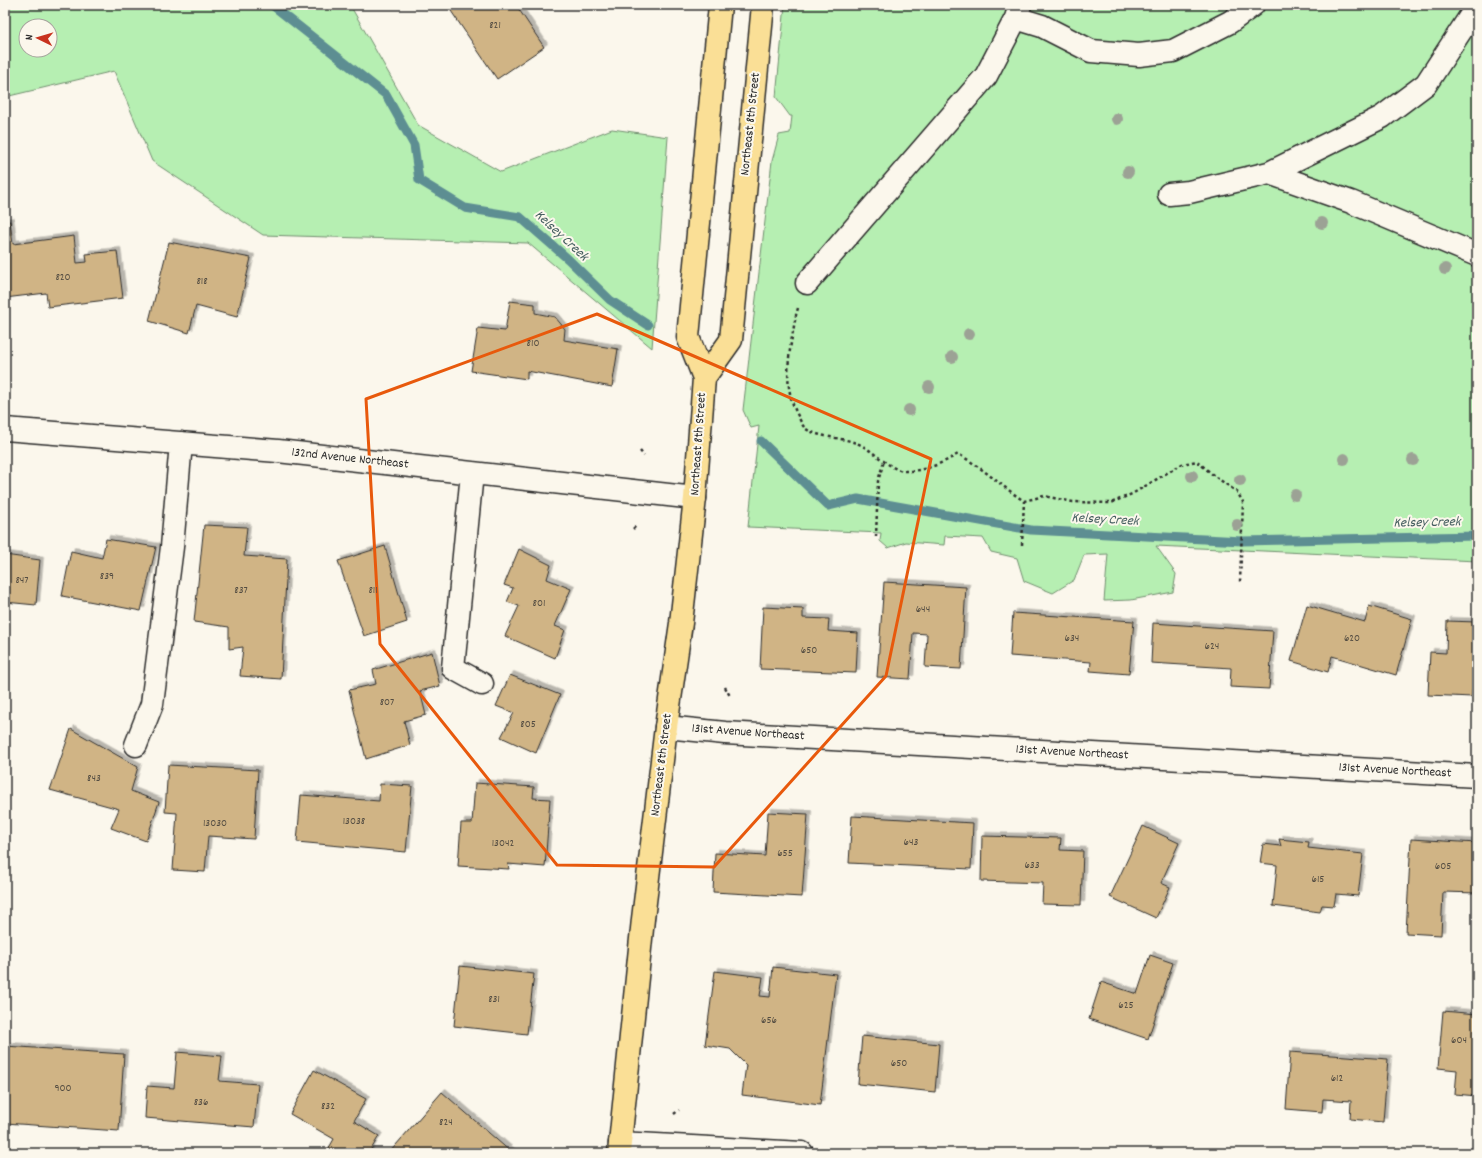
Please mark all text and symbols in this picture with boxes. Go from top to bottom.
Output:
north arrow [18,18,58,58]
house number: 821 [489,18,501,34]
text: N [22,33,38,41]
street label: Northeast 8th Street [736,71,766,176]
water label: Kelsey Creek [530,206,593,267]
house number: 820 [55,270,71,286]
house number: 818 [196,274,208,290]
house number: 810 [527,336,539,352]
street label: Northeast 8th Street [686,392,712,496]
street label: 132nd Avenue Northeast [290,443,410,475]
water label: Kelsey Creek [1071,508,1140,532]
water label: Kelsey Creek [1393,512,1462,534]
house number: 839 [100,569,114,585]
house number: 847 [15,573,29,589]
house number: 837 [234,583,248,599]
house number: 811 [368,583,378,599]
house number: 801 [533,596,545,612]
house number: 644 [916,602,930,618]
house number: 634 [1065,631,1079,647]
house number: 620 [1344,631,1360,647]
house number: 624 [1205,639,1219,655]
house number: 650 [801,643,817,659]
house number: 807 [380,695,394,711]
street label: Northeast 8th Street [646,712,678,817]
house number: 805 [520,717,536,733]
street label: 131st Avenue Northeast [691,720,805,746]
street label: 131st Avenue Northeast [1015,741,1129,765]
street label: 131st Avenue Northeast [1338,759,1452,783]
house number: 843 [87,771,101,787]
house number: 13038 [343,814,365,830]
house number: 13030 [203,816,227,832]
house number: 643 [904,835,919,851]
house number: 13042 [492,836,515,852]
house number: 655 [777,846,793,862]
house number: 633 [1024,858,1040,874]
house number: 605 [1435,859,1451,875]
house number: 615 [1312,872,1324,888]
house number: 831 [488,992,500,1008]
house number: 625 [1118,998,1134,1014]
house number: 656 [761,1013,777,1029]
house number: 604 [1451,1033,1467,1049]
house number: 650 [891,1056,907,1072]
house number: 612 [1331,1071,1343,1087]
house number: 900 [54,1081,72,1097]
house number: 836 [194,1095,208,1111]
house number: 832 [321,1099,335,1115]
house number: 824 [439,1115,453,1131]

